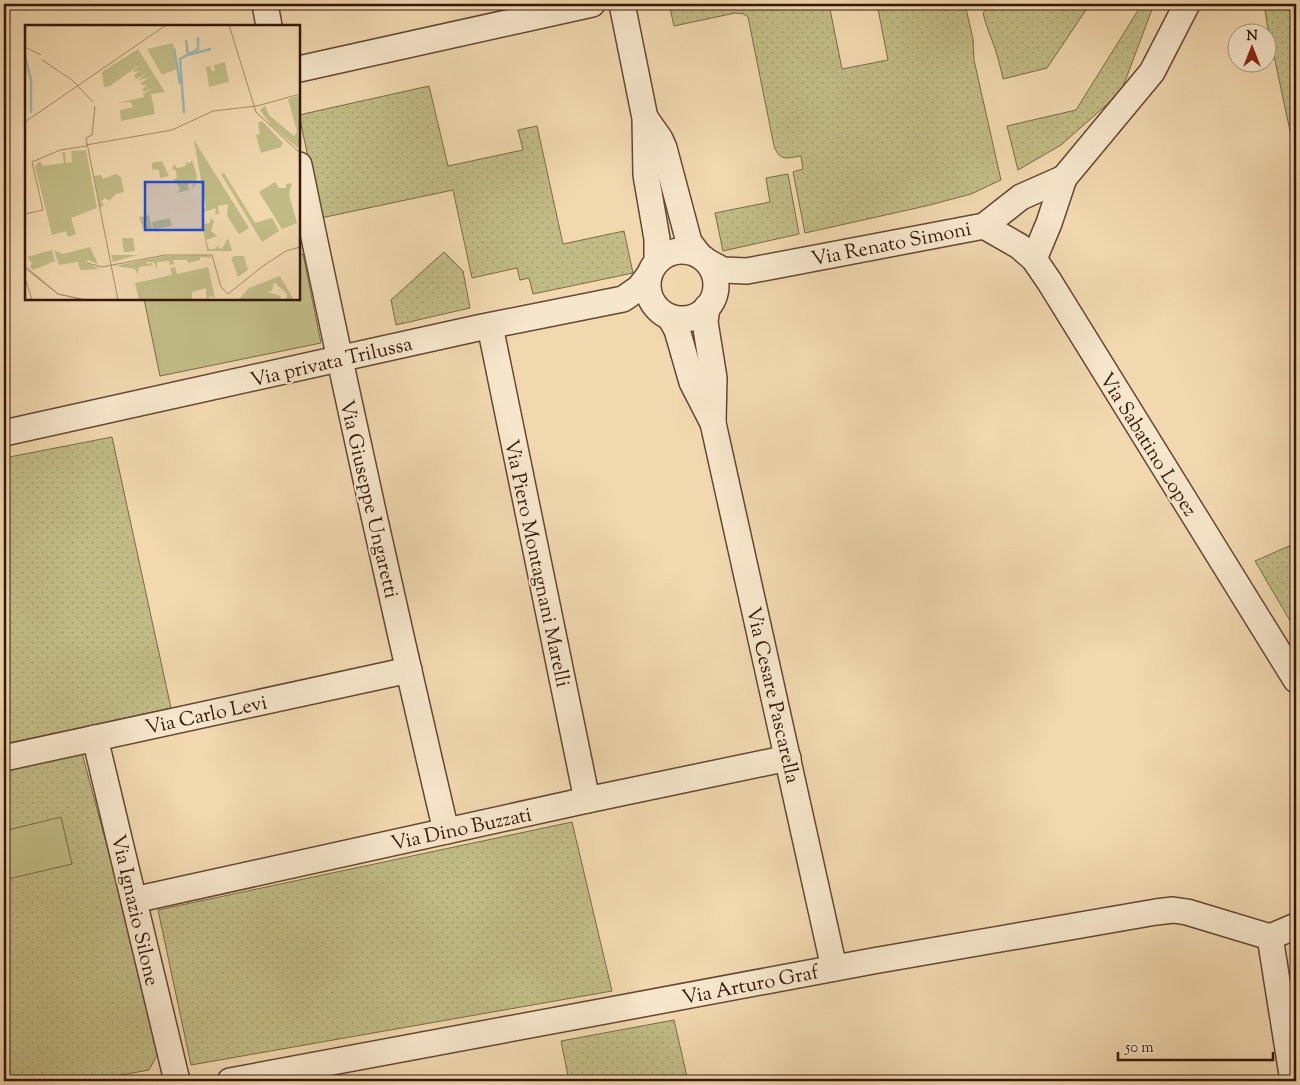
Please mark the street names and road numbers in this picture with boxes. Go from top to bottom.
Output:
street label: Via Renato Simoni [809,216,974,275]
street label: Via privata Trilussa [248,331,415,396]
street label: Via Sabatino Lopez [1091,368,1203,523]
street label: Via Giuseppe Ungaretti [331,397,405,602]
street label: Via Piero Montagnani Marelli [495,437,576,690]
street label: Via Cesare Pascarella [737,605,806,787]
street label: Via Carlo Levi [143,689,271,744]
street label: Via Dino Buzzati [388,801,535,860]
street label: Via Ignazio Silone [102,832,165,989]
street label: Via Arturo Graf [680,959,822,1014]

